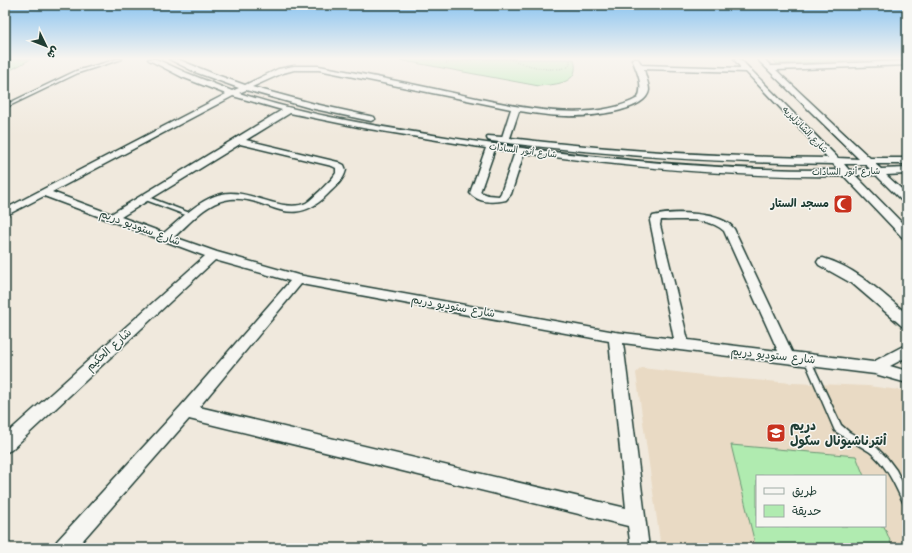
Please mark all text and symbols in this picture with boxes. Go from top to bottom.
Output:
north arrow [26,26,66,66]
text: ش [42,42,63,63]
street label: شارع الشانزليزيه [778,103,832,157]
street label: شارع أنور السادات [488,139,558,163]
street label: شارع أنور السادات [812,164,880,180]
mosque icon: مسجد الستار [832,193,854,215]
place label: مسجد الستار [770,195,829,213]
street label: شارع ستوديو دريم [97,205,183,251]
street label: شارع ستوديو دريم [410,291,496,323]
street label: شارع الحكيم [82,324,136,376]
street label: شارع ستوديو دريم [730,343,816,369]
place label: دريم أنترناشيونال سكول [790,416,887,452]
school or university icon: دريم أنترناشيونال سكول [765,422,787,444]
legend [756,475,886,527]
text: طريق [792,482,817,501]
text: حديقة [792,502,821,521]

